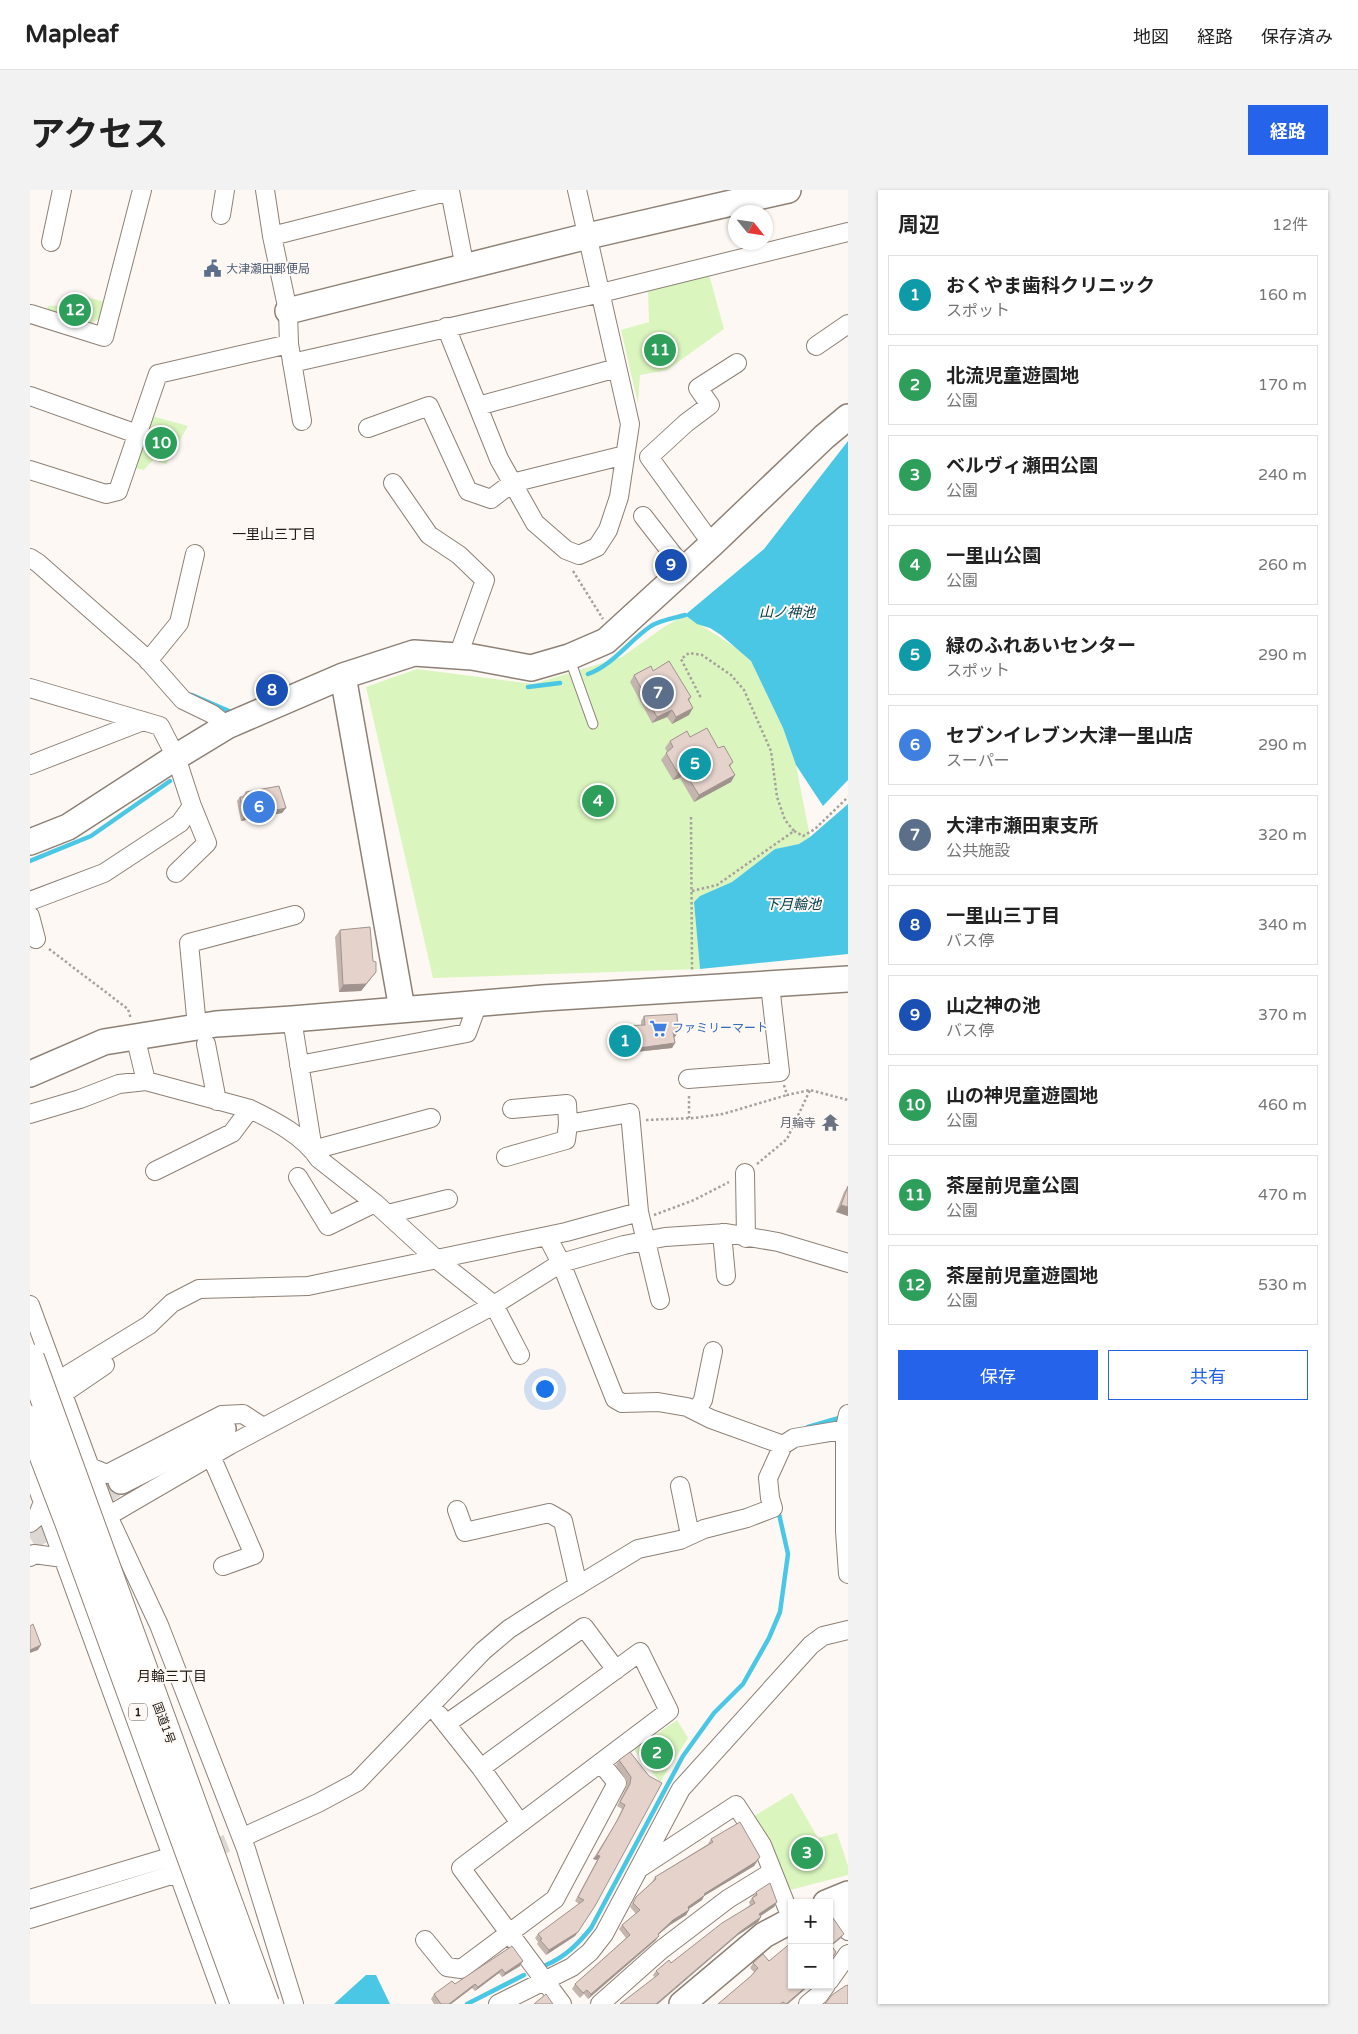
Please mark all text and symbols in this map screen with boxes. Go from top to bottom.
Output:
text: Mapleaf [25,20,119,49]
text: 地図 [1133,26,1169,48]
text: 経路 [1197,26,1233,48]
text: 保存済み [1261,26,1333,48]
button: 経路 [1248,105,1328,155]
text: アクセス [30,114,168,156]
north arrow [728,205,773,250]
text: 周辺 [898,213,940,238]
text: 12件 [1272,215,1308,235]
public building icon: 大津瀬田郵便局 [202,259,222,279]
place label: 大津瀬田郵便局 [226,262,310,276]
text: おくやま歯科クリニック [946,275,1155,297]
text: 1 [910,285,920,305]
text: 160 m [1258,285,1307,305]
pin: 12 [59,291,91,329]
text: スポット [946,301,1010,321]
pin: 11 [644,331,676,369]
text: 北流児童遊園地 [946,365,1079,387]
text: 2 [910,375,920,395]
text: 170 m [1258,375,1307,395]
text: 公園 [946,391,978,411]
pin: 10 [145,424,177,462]
text: ベルヴィ瀬田公園 [946,455,1098,477]
text: 3 [910,465,920,485]
text: 240 m [1258,465,1307,485]
text: 公園 [946,481,978,501]
district label: 一里山三丁目 [232,526,316,543]
text: 一里山公園 [946,545,1041,567]
pin: 9 [655,546,687,584]
text: 4 [910,555,920,575]
text: 260 m [1258,555,1307,575]
text: 公園 [946,571,978,591]
water label: 山ノ神池 [759,604,817,621]
text: 緑のふれあいセンター [946,635,1136,657]
text: 5 [910,645,920,665]
text: 290 m [1258,645,1307,665]
text: スポット [946,661,1010,681]
pin: 8 [256,671,288,709]
pin: 7 [642,674,674,712]
text: セブンイレブン大津一里山店 [946,725,1193,747]
text: 6 [910,735,920,755]
text: 290 m [1258,735,1307,755]
pin: 5 [679,745,711,783]
text: スーパー [946,751,1010,771]
pin: 4 [582,782,614,820]
pin: 6 [243,788,275,826]
text: 大津市瀬田東支所 [946,815,1098,837]
text: 7 [910,825,920,845]
text: 320 m [1258,825,1307,845]
text: 公共施設 [946,841,1010,861]
water label: 下月輪池 [765,896,823,913]
text: 一里山三丁目 [946,905,1060,927]
text: 8 [910,915,920,935]
text: 340 m [1258,915,1307,935]
text: バス停 [946,931,994,951]
text: 山之神の池 [946,995,1041,1017]
text: 9 [910,1005,920,1025]
text: 370 m [1258,1005,1307,1025]
supermarket icon: ファミリーマート [648,1018,668,1038]
place label: ファミリーマート [672,1021,768,1035]
text: バス停 [946,1021,994,1041]
pin: 1 [609,1022,641,1060]
text: 山の神児童遊園地 [946,1085,1098,1107]
text: 10 [905,1095,925,1115]
text: 460 m [1258,1095,1307,1115]
text: 公園 [946,1111,978,1131]
temple icon: 月輪寺 [820,1113,840,1133]
place label: 月輪寺 [780,1116,816,1130]
text: 茶屋前児童公園 [946,1175,1079,1197]
text: 11 [905,1185,925,1205]
text: 470 m [1258,1185,1307,1205]
text: 公園 [946,1201,978,1221]
text: 茶屋前児童遊園地 [946,1265,1098,1287]
text: 12 [905,1275,925,1295]
text: 530 m [1258,1275,1307,1295]
text: 公園 [946,1291,978,1311]
button: 保存 [898,1350,1098,1400]
button: 共有 [1108,1350,1308,1400]
your location [532,1376,558,1402]
district label: 月輪三丁目 [137,1668,207,1685]
street label: 国道1号 [150,1700,178,1746]
road number: 1 [129,1704,147,1720]
pin: 2 [641,1734,673,1772]
pin: 3 [791,1834,823,1872]
map controls [788,1899,833,1989]
button: + [788,1899,833,1944]
button: − [788,1944,833,1989]

